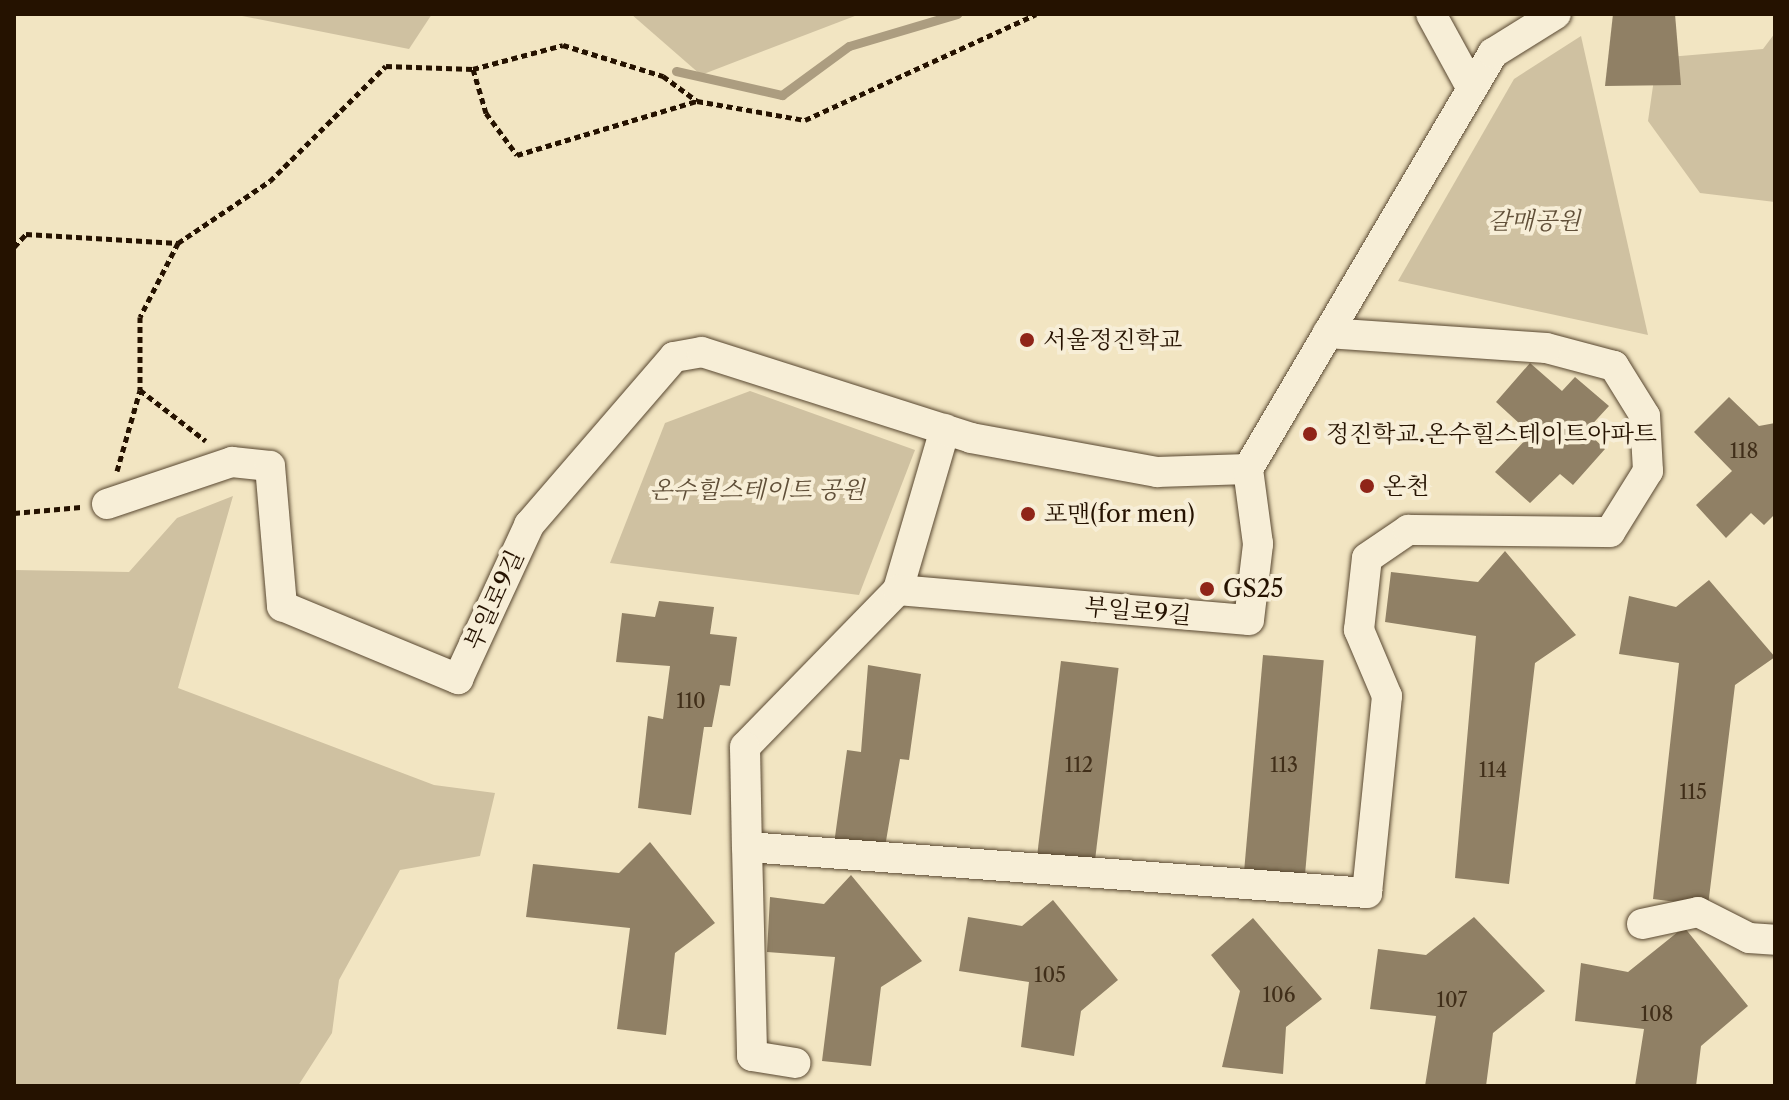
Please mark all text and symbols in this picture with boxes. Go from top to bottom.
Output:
park label: 갈매공원 [1488,207,1580,235]
place label: 서울정진학교 [1043,326,1182,354]
marker: 서울정진학교 [1018,331,1036,349]
place label: 정진학교.온수힐스테이트아파트 [1326,420,1657,448]
marker: 정진학교.온수힐스테이트아파트 [1301,425,1319,443]
house number: 118 [1730,439,1758,463]
place label: 온천 [1383,472,1429,500]
park label: 온수힐스테이트 공원 [649,476,865,504]
marker: 온천 [1358,477,1376,495]
place label: 포맨(for men) [1044,500,1195,528]
marker: 포맨(for men) [1019,505,1037,523]
street label: 부일로9길 [458,546,530,654]
place label: GS25 [1223,575,1284,603]
marker: GS25 [1198,580,1216,598]
street label: 부일로9길 [1084,592,1192,630]
house number: 110 [676,689,706,713]
house number: 112 [1065,753,1093,777]
house number: 113 [1270,753,1298,777]
house number: 114 [1479,758,1507,782]
house number: 115 [1679,780,1707,804]
house number: 105 [1034,963,1066,987]
house number: 106 [1263,983,1295,1007]
house number: 107 [1437,988,1467,1012]
house number: 108 [1641,1002,1673,1026]

